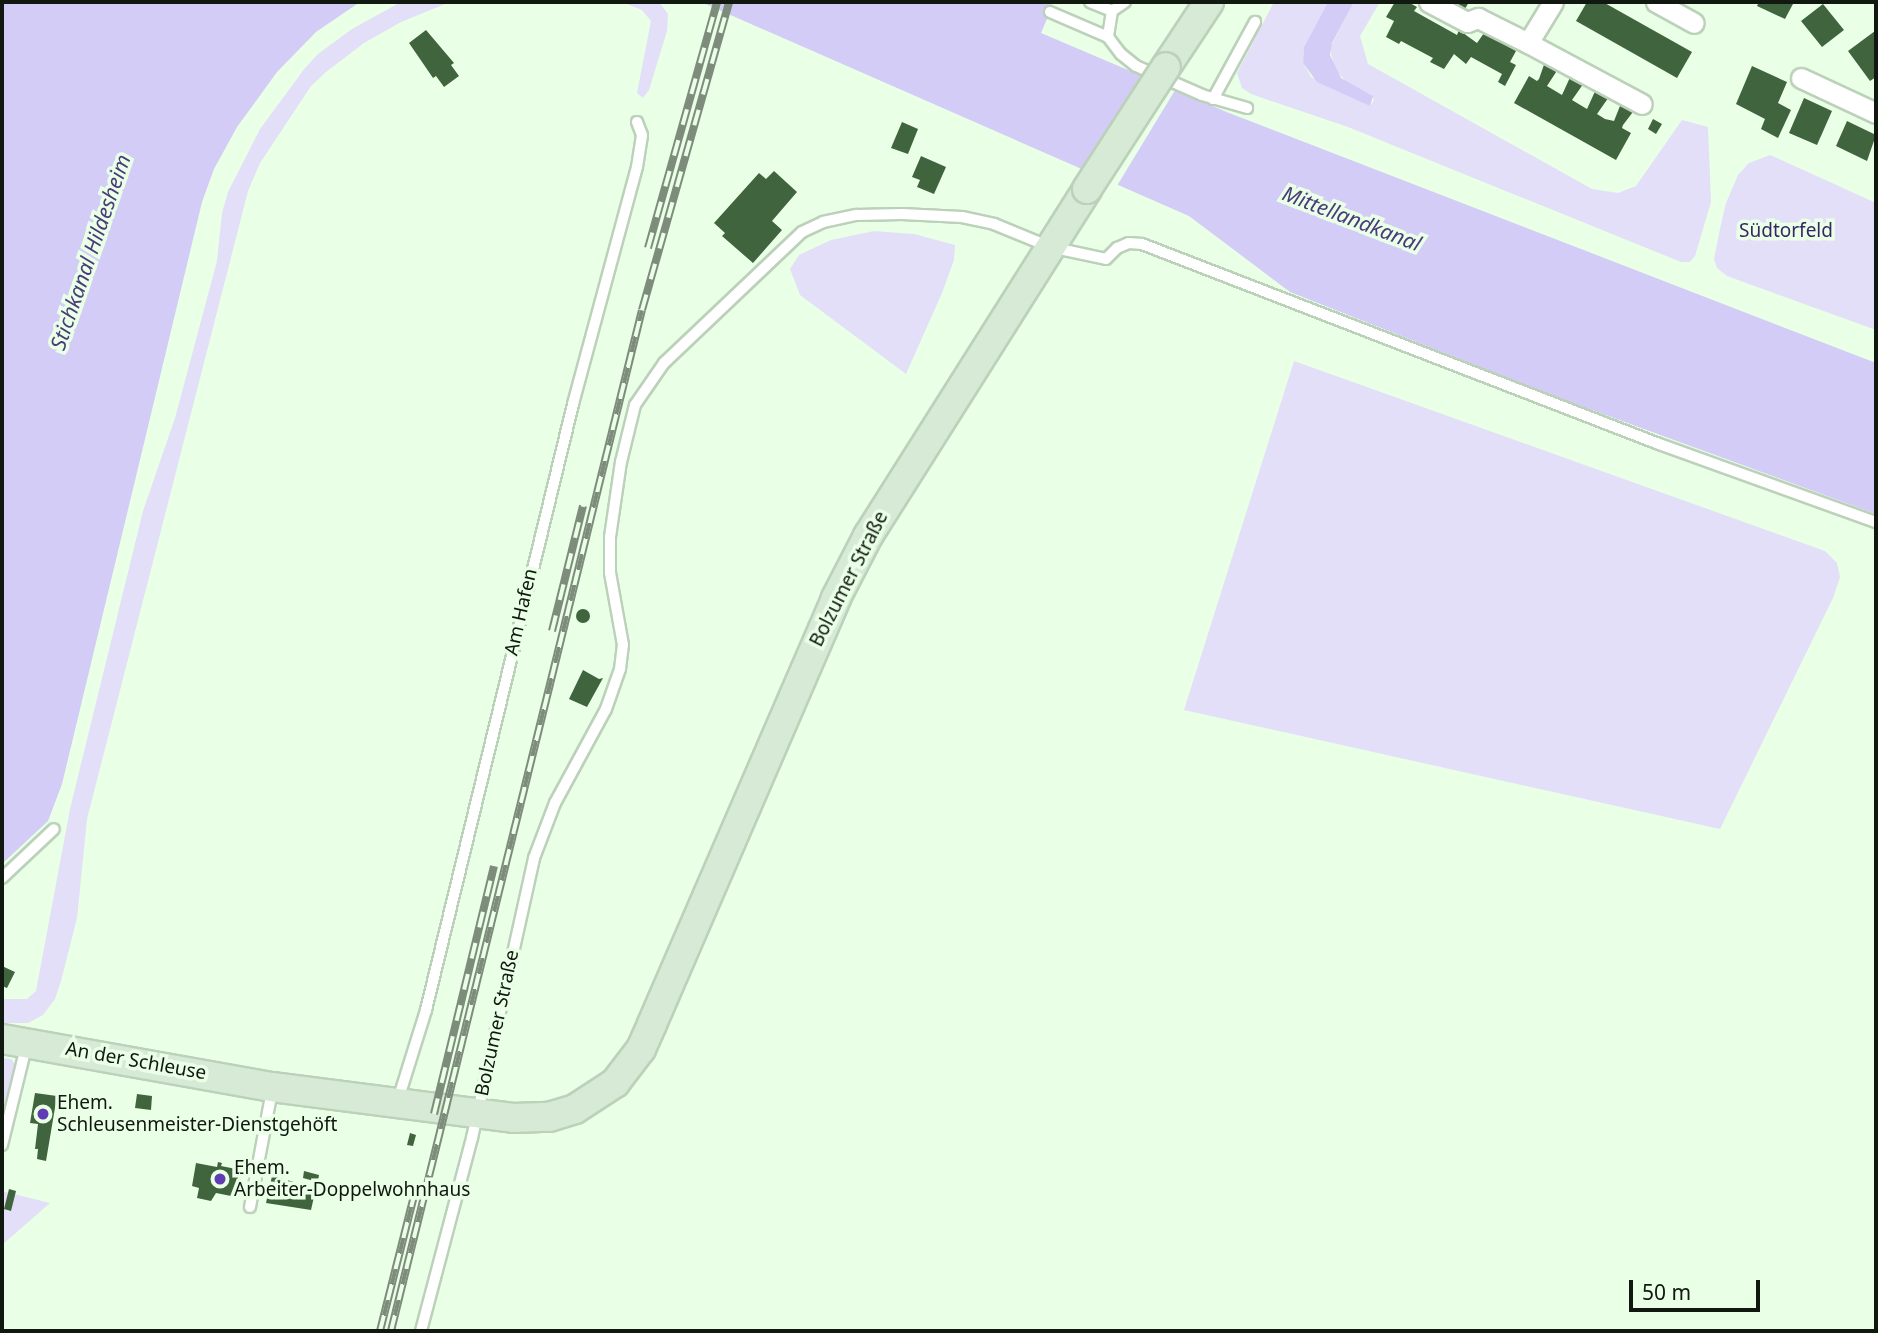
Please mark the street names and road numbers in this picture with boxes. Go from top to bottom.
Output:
street label: Bolzumer Straße [805,508,893,650]
street label: Am Hafen [500,566,542,658]
street label: Bolzumer Straße [470,948,524,1098]
street label: An der Schleuse [64,1037,208,1085]

